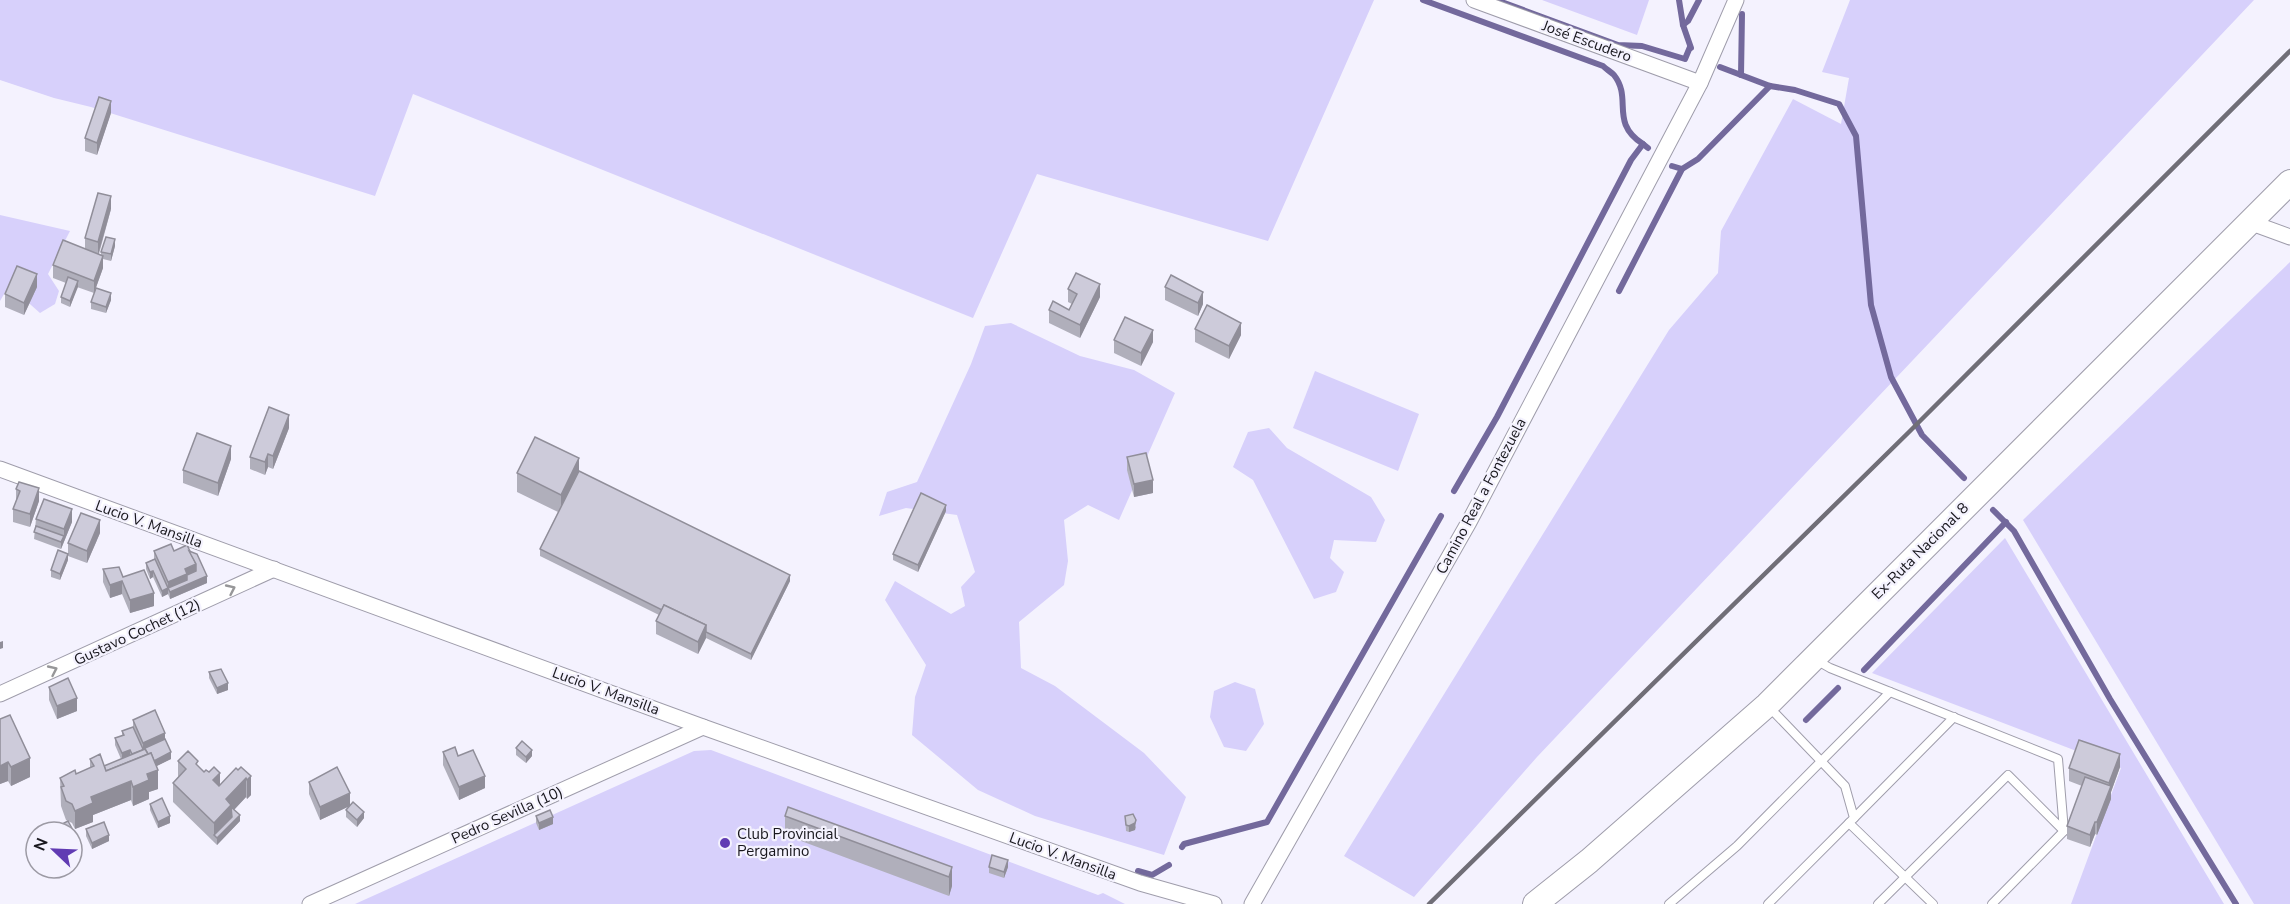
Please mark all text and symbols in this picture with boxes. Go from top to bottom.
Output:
street label: José Escudero [1539,15,1634,66]
street label: Camino Real a Fontezuela [1431,414,1531,578]
street label: Lucio V. Mansilla [93,495,205,553]
street label: Ex-Ruta Nacional 8 [1867,498,1973,604]
one-way arrow [224,584,235,596]
street label: Gustavo Cochet (12) [71,594,203,670]
street label: Lucio V. Mansilla [550,662,662,720]
one-way arrow [47,665,58,677]
street label: Pedro Sevilla (10) [448,781,566,849]
north arrow [24,820,84,880]
place label: Club Provincial Pergamino [737,824,838,861]
street label: Lucio V. Mansilla [1007,827,1119,885]
text: N [29,835,54,854]
marker: Club Provincial Pergamino [718,836,732,850]

